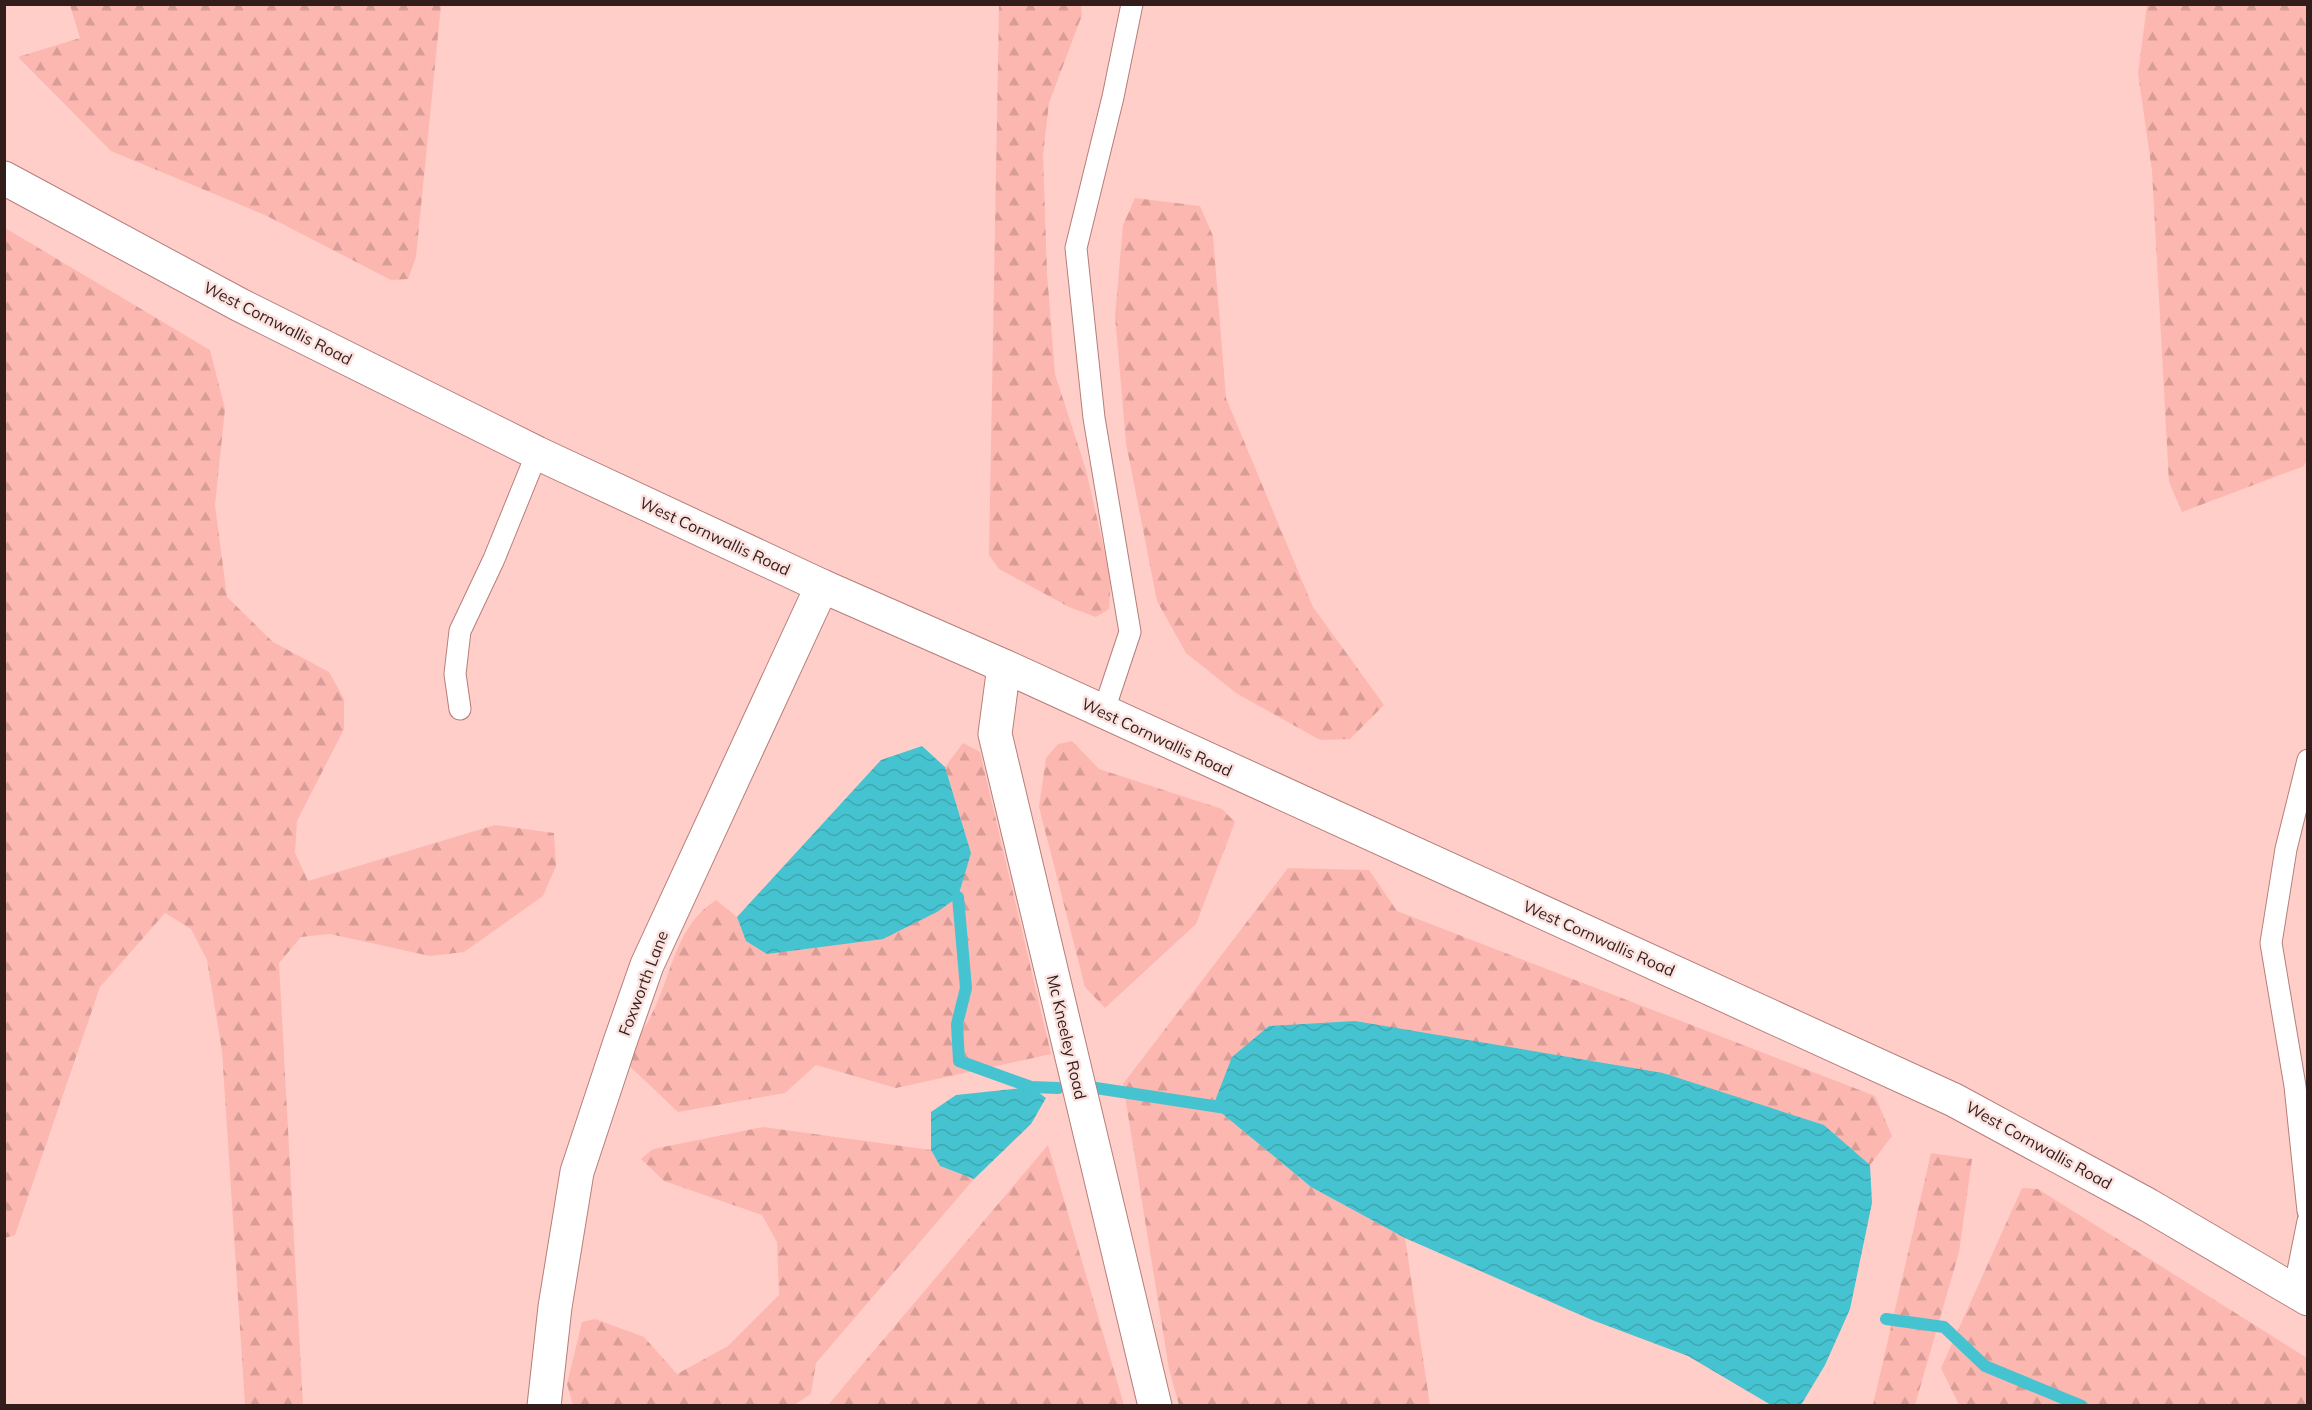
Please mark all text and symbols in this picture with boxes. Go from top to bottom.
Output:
street label: West Cornwallis Road [200,277,356,369]
street label: West Cornwallis Road [636,492,794,580]
street label: West Cornwallis Road [1078,693,1236,781]
street label: West Cornwallis Road [1520,896,1678,980]
street label: Foxworth Lane [614,928,672,1038]
street label: Mc Kneeley Road [1043,973,1091,1101]
street label: West Cornwallis Road [1962,1097,2116,1193]

